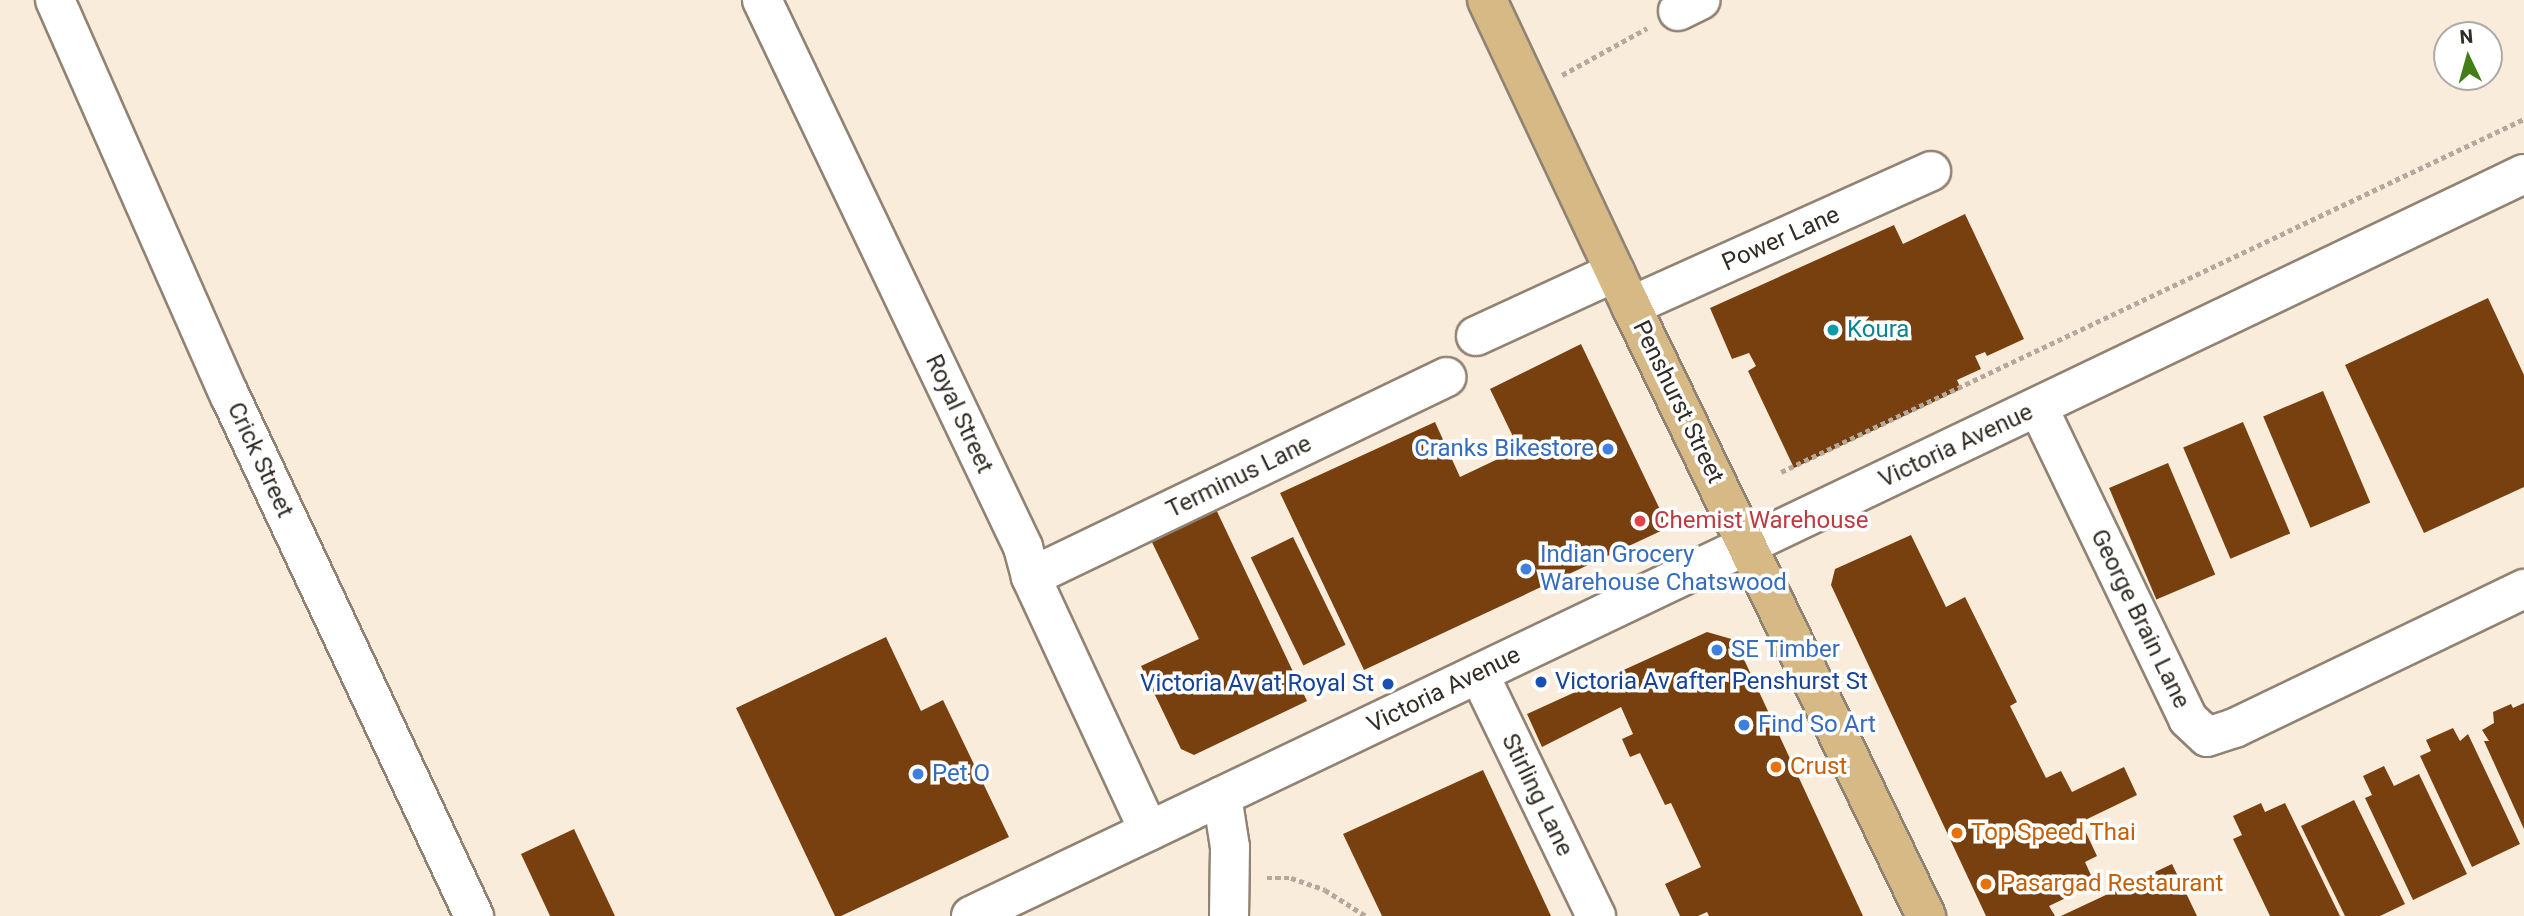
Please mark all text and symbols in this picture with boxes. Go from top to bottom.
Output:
north arrow [2433,21,2503,91]
text: N [2459,25,2474,49]
street label: Power Lane [1718,200,1844,278]
street label: Penshurst Street [1626,316,1730,488]
place label: Koura [1847,316,1909,344]
marker: Koura [1825,322,1841,338]
street label: Royal Street [919,350,999,478]
street label: Crick Street [221,398,299,522]
street label: Victoria Avenue [1874,398,2038,494]
street label: Terminus Lane [1162,429,1316,525]
place label: Cranks Bikestore [1414,435,1594,463]
marker: Cranks Bikestore [1600,441,1616,457]
place label: Chemist Warehouse [1654,507,1868,535]
marker: Chemist Warehouse [1632,513,1648,529]
street label: George Brain Lane [2084,525,2196,713]
place label: Indian Grocery Warehouse Chatswood [1540,541,1787,597]
marker: Indian Grocery Warehouse Chatswood [1518,561,1534,577]
place label: SE Timber [1731,636,1840,664]
street label: Victoria Avenue [1363,641,1525,739]
marker: SE Timber [1709,642,1725,658]
place label: Victoria Av after Penshurst St [1555,668,1868,696]
place label: Victoria Av at Royal St [1140,670,1374,698]
marker: Victoria Av after Penshurst St [1533,674,1549,690]
marker: Victoria Av at Royal St [1380,676,1396,692]
place label: Find So Art [1758,711,1876,739]
marker: Find So Art [1736,717,1752,733]
street label: Stirling Lane [1495,729,1579,861]
place label: Crust [1790,753,1847,781]
marker: Crust [1768,759,1784,775]
place label: Pet O [932,760,990,788]
marker: Pet O [910,766,926,782]
place label: Top Speed Thai [1971,819,2136,847]
marker: Top Speed Thai [1949,825,1965,841]
place label: Pasargad Restaurant [2000,870,2223,898]
marker: Pasargad Restaurant [1978,876,1994,892]

